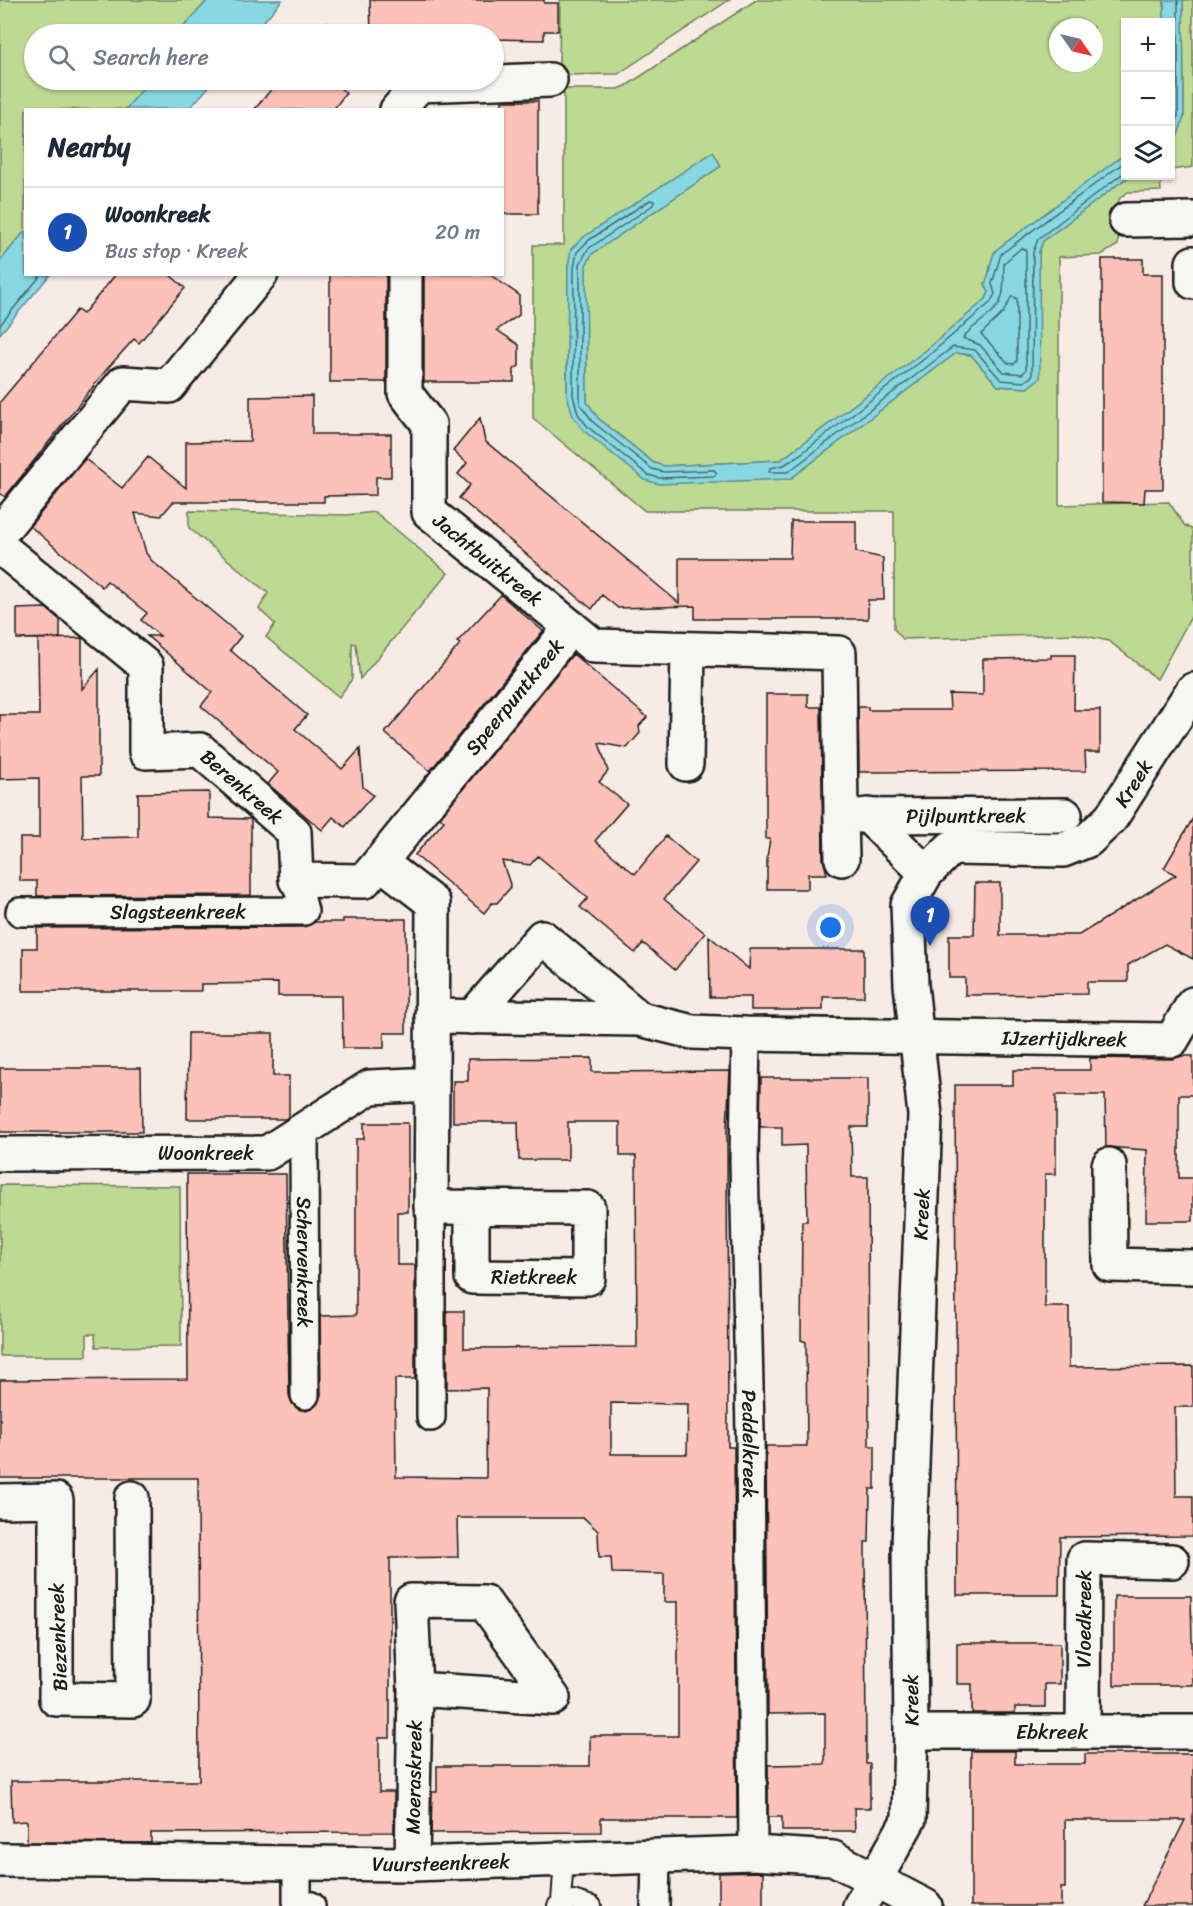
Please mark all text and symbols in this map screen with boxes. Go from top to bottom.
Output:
north arrow [1049,18,1103,72]
map controls [1121,18,1175,180]
button: + [1121,18,1175,72]
search box [24,24,504,90]
text: Search here [93,38,209,77]
icon: search [45,41,78,74]
button: − [1121,72,1175,126]
text: Nearby [48,124,130,170]
button: layers [1121,126,1175,180]
text: Woonkreek [105,195,210,234]
text: 1 [63,215,72,250]
text: 20 m [435,215,480,250]
text: Bus stop · Kreek [105,234,248,269]
street label: Jachtbuitkreek [424,504,551,616]
street label: Speerpuntkreek [456,630,574,763]
street label: Berenkreek [192,740,292,834]
street label: Kreek [1105,752,1162,815]
street label: Pijlpuntkreek [906,798,1026,834]
street label: Slagsteenkreek [110,894,246,930]
pin: 1 [910,896,950,946]
your location [816,913,845,942]
street label: IJzertijdkreek [1000,1021,1128,1057]
street label: Woonkreek [158,1136,254,1171]
street label: Kreek [903,1187,940,1241]
street label: Schervenkreek [286,1196,322,1328]
street label: Rietkreek [491,1260,577,1295]
street label: Peddelkreek [731,1389,767,1498]
street label: Vloedkreek [1066,1570,1102,1668]
street label: Biezenkreek [39,1582,78,1692]
street label: Kreek [894,1674,929,1726]
street label: Ebkreek [1016,1715,1088,1750]
street label: Moeraskreek [396,1719,432,1834]
street label: Vuursteenkreek [372,1844,511,1882]

